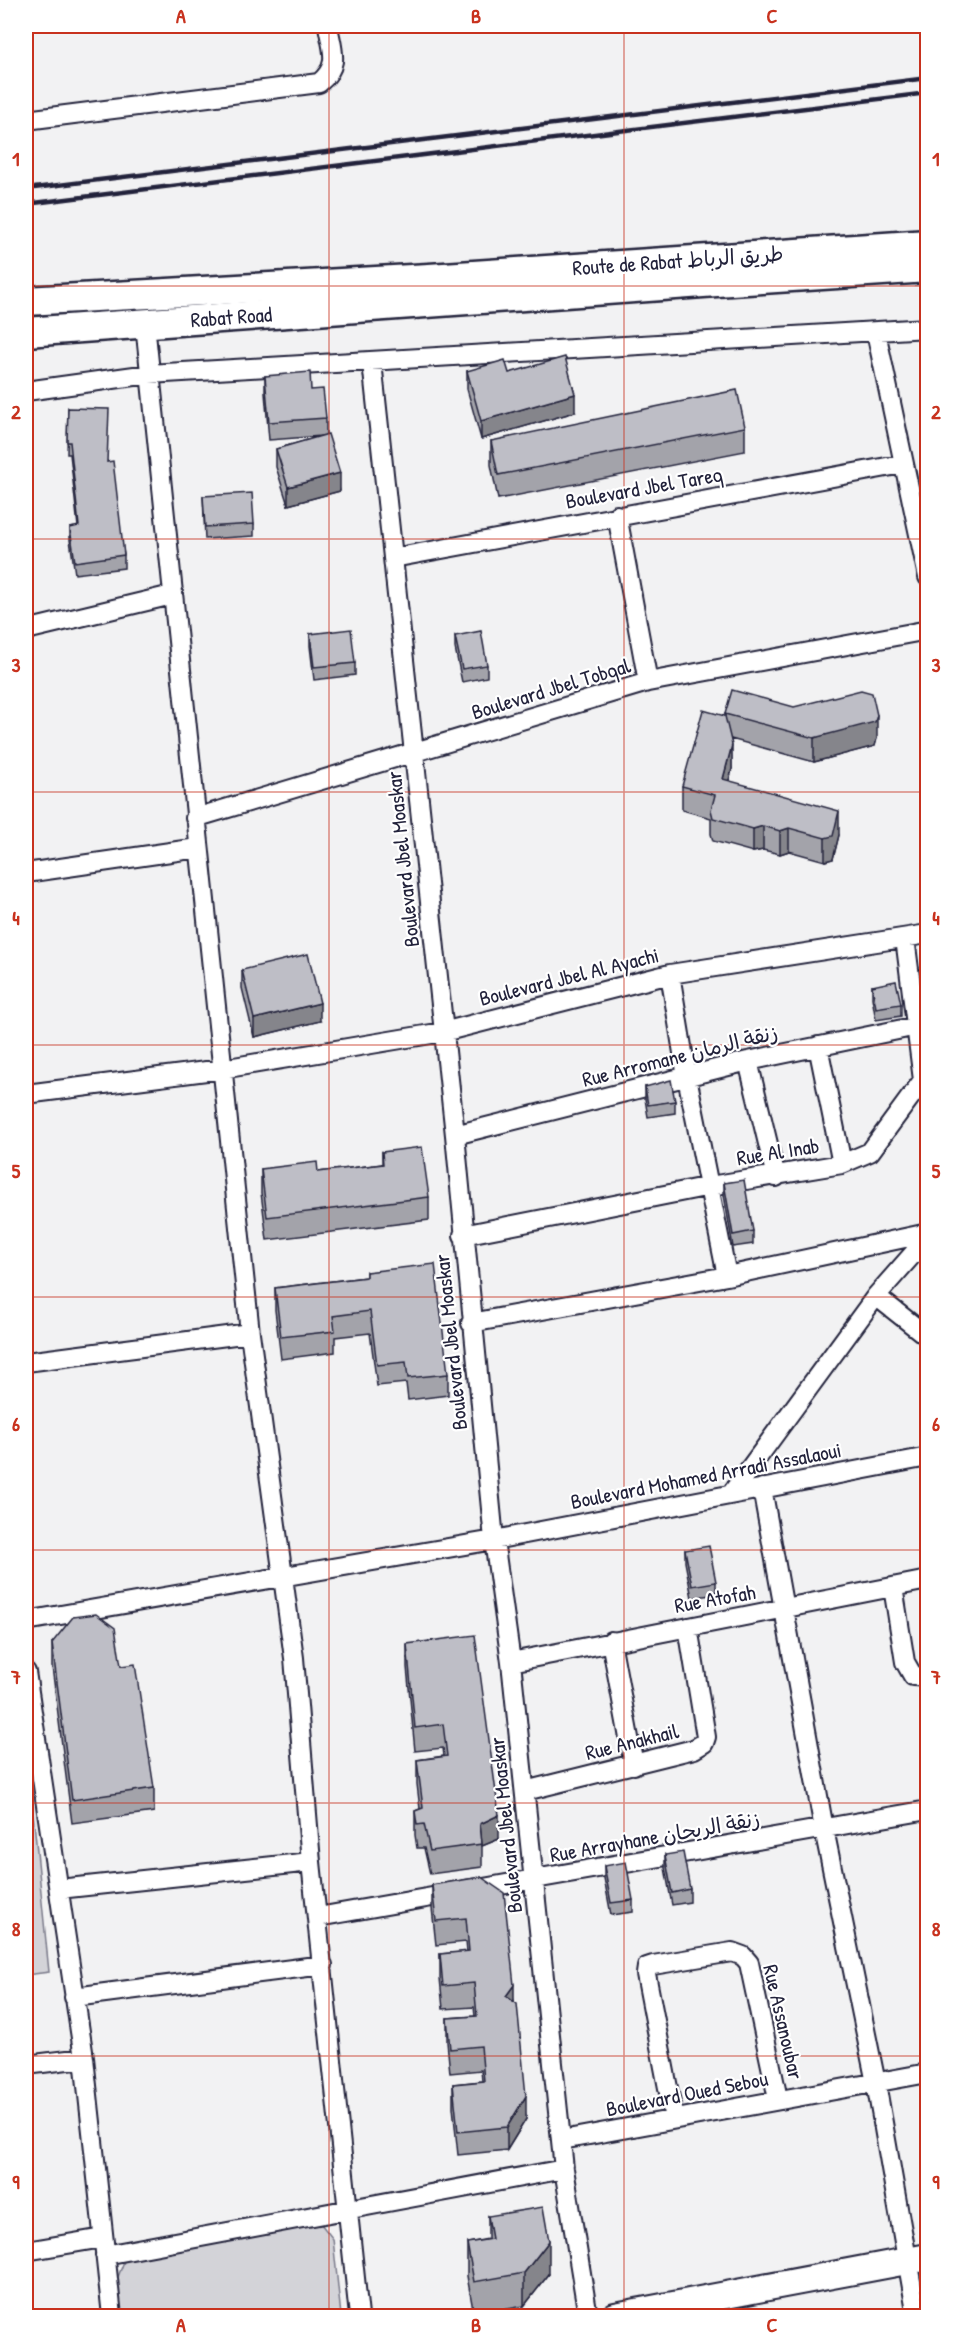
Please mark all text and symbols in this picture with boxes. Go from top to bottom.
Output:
text: A [176,2,186,29]
text: B [471,2,481,29]
text: C [767,2,778,29]
text: 1 [12,145,20,172]
text: 1 [932,145,940,172]
street label: Route de Rabat طريق الرباط [571,239,784,282]
street label: Rabat Road [190,299,273,334]
text: 2 [11,398,21,425]
text: 2 [931,398,941,425]
street label: Boulevard Jbel Tareq [563,459,725,516]
street label: Boulevard Jbel Tobqal [468,650,634,726]
text: 3 [12,651,21,678]
text: 3 [932,651,941,678]
street label: Boulevard Jbel Moaskar [379,770,426,948]
text: 4 [12,904,20,931]
text: 4 [932,904,940,931]
street label: Boulevard Jbel Al Ayachi [476,940,662,1013]
street label: Rue Arromane زنقة الرمان [579,1017,781,1094]
street label: Rue Al Inab [735,1131,821,1172]
text: 5 [12,1157,21,1184]
text: 5 [932,1157,941,1184]
street label: Boulevard Jbel Moaskar [427,1253,474,1431]
text: 6 [12,1410,20,1437]
text: 6 [932,1410,940,1437]
street label: Boulevard Mohamed Arradi Assalaoui [568,1435,844,1516]
street label: Rue Atofah [672,1577,758,1620]
text: 7 [10,1663,21,1690]
text: 7 [930,1663,941,1690]
street label: Rue Anakhail [582,1716,682,1767]
street label: Boulevard Jbel Moaskar [482,1736,529,1914]
street label: Rue Arrayhane زنقة الريحان [548,1804,762,1869]
text: 8 [12,1915,21,1942]
text: 8 [932,1915,941,1942]
street label: Rue Assanoubar [756,1962,811,2082]
street label: Boulevard Oued Sebou [604,2064,771,2123]
text: 9 [12,2168,20,2195]
text: 9 [932,2168,940,2195]
text: A [176,2311,186,2338]
text: B [471,2311,481,2338]
text: C [767,2311,778,2338]

